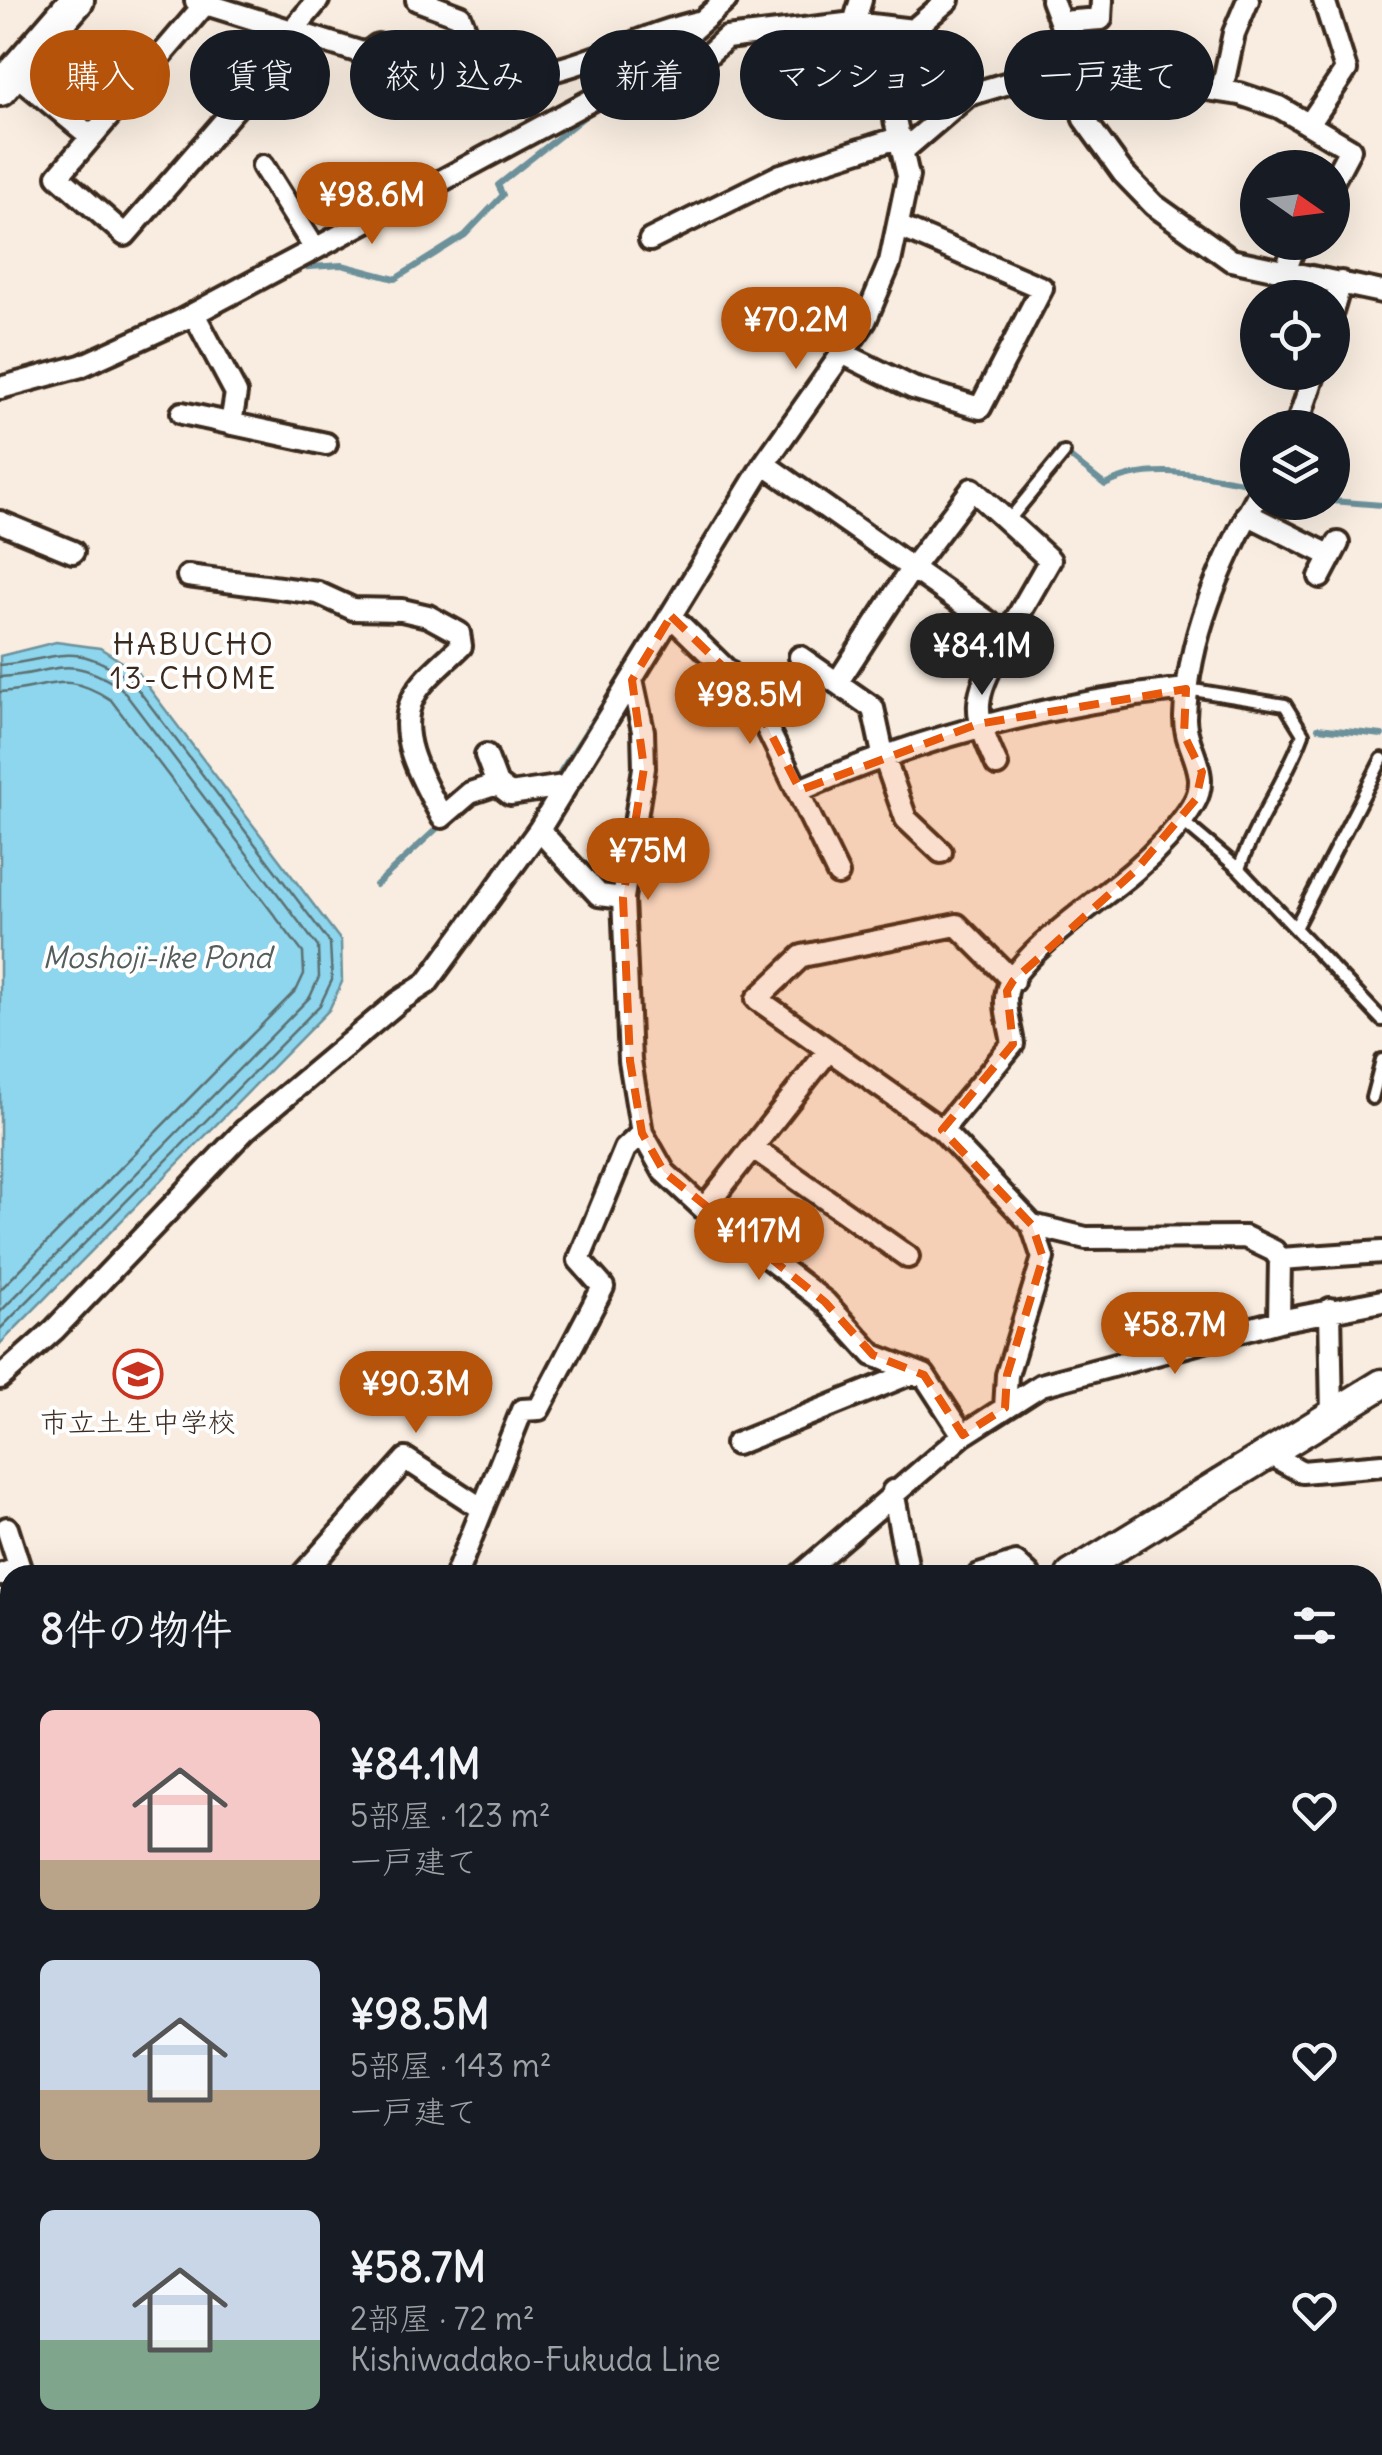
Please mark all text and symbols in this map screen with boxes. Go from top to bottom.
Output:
chip: 購入 [30,30,170,120]
chip: 賃貸 [190,30,330,120]
chip: 絞り込み [350,30,560,120]
chip: 新着 [580,30,720,120]
chip: マンション [740,30,984,120]
chip: 一戸建て [1004,30,1214,120]
north arrow [1240,150,1350,260]
map controls [1240,150,1350,520]
pin: ¥98.6M [291,162,453,247]
text: ¥98.6M [319,174,425,215]
button: locate [1240,280,1350,390]
pin: ¥70.2M [715,287,877,372]
text: ¥70.2M [743,299,849,340]
button: layers [1240,410,1350,520]
pin: ¥84.1M [901,613,1063,698]
district label: HABUCHO 13-CHOME [110,625,278,697]
text: ¥84.1M [932,625,1032,666]
pin: ¥98.5M [669,662,831,747]
text: ¥98.5M [697,674,803,715]
pin: ¥75M [589,818,707,903]
text: ¥75M [609,830,687,871]
water label: Moshoji-ike Pond [42,938,275,976]
pin: ¥117M [689,1198,829,1283]
text: ¥117M [716,1210,802,1251]
pin: ¥58.7M [1094,1292,1256,1377]
text: ¥58.7M [1123,1304,1227,1345]
school or university icon: 市立土生中学校 [112,1348,164,1400]
pin: ¥90.3M [335,1351,497,1436]
text: ¥90.3M [362,1363,470,1404]
place label: 市立土生中学校 [40,1404,236,1440]
icon: filters [1287,1598,1342,1653]
text: 8件の物件 [40,1603,232,1655]
text: ¥84.1M [350,1738,481,1790]
icon: home [120,1750,240,1870]
icon: heart [1287,1783,1342,1838]
text: 5部屋 · 123 m² [350,1795,551,1836]
text: 一戸建て [350,1841,478,1882]
text: ¥98.5M [350,1988,490,2040]
icon: home [120,2000,240,2120]
icon: heart [1287,2033,1342,2088]
text: 5部屋 · 143 m² [350,2045,552,2086]
text: 一戸建て [350,2091,478,2132]
text: ¥58.7M [350,2241,486,2293]
icon: home [120,2250,240,2370]
icon: heart [1287,2283,1342,2338]
text: 2部屋 · 72 m² [350,2298,535,2339]
text: Kishiwadako-Fukuda Line [350,2339,721,2380]

